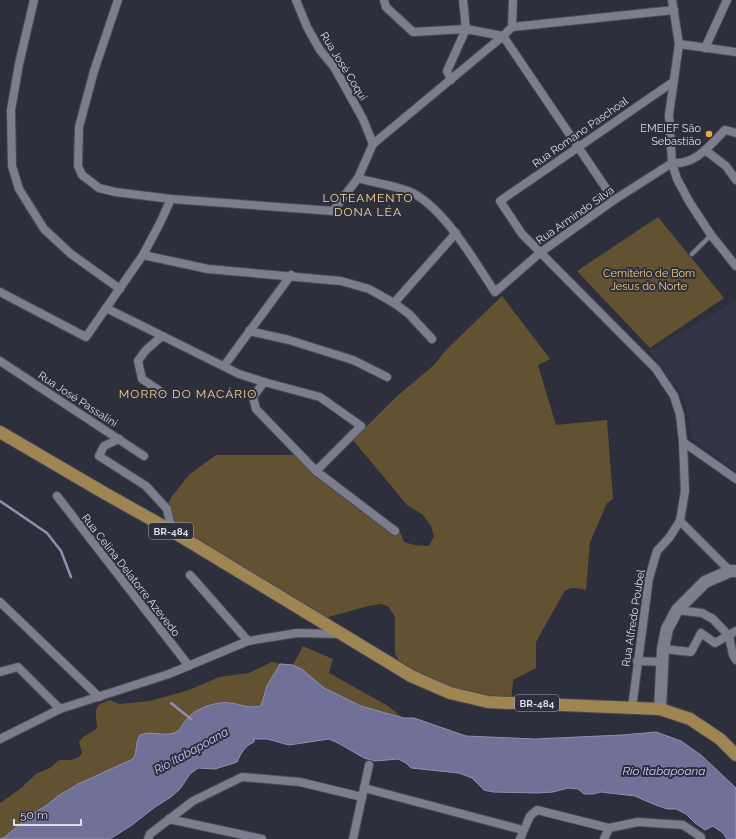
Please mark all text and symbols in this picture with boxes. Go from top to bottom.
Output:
street label: Rua José Coqui [317,30,370,103]
street label: Rua Romano Paschoal [530,94,631,170]
place label: EMEIEF São Sebastião [640,122,701,148]
marker: EMEIEF São Sebastião [704,129,714,139]
street label: Rua Armindo Silva [534,184,617,247]
district label: LOTEAMENTO DONA LÉA [322,191,414,219]
park label: Cemitério de Bom Jesus do Norte [603,267,695,293]
street label: Rua José Passalini [36,369,120,430]
district label: MORRO DO MACÁRIO [119,387,257,401]
street label: Rua Celina Delatorre Azevedo [79,512,183,639]
road number: BR-484 [149,523,193,539]
street label: Rua Alfredo Poubel [619,568,648,668]
road number: BR-484 [515,695,559,711]
water label: Rio Itabapoana [151,725,231,777]
water label: Rio Itabapoana [623,764,706,778]
scale bar [14,801,81,827]
text: 50 m [20,808,48,822]

